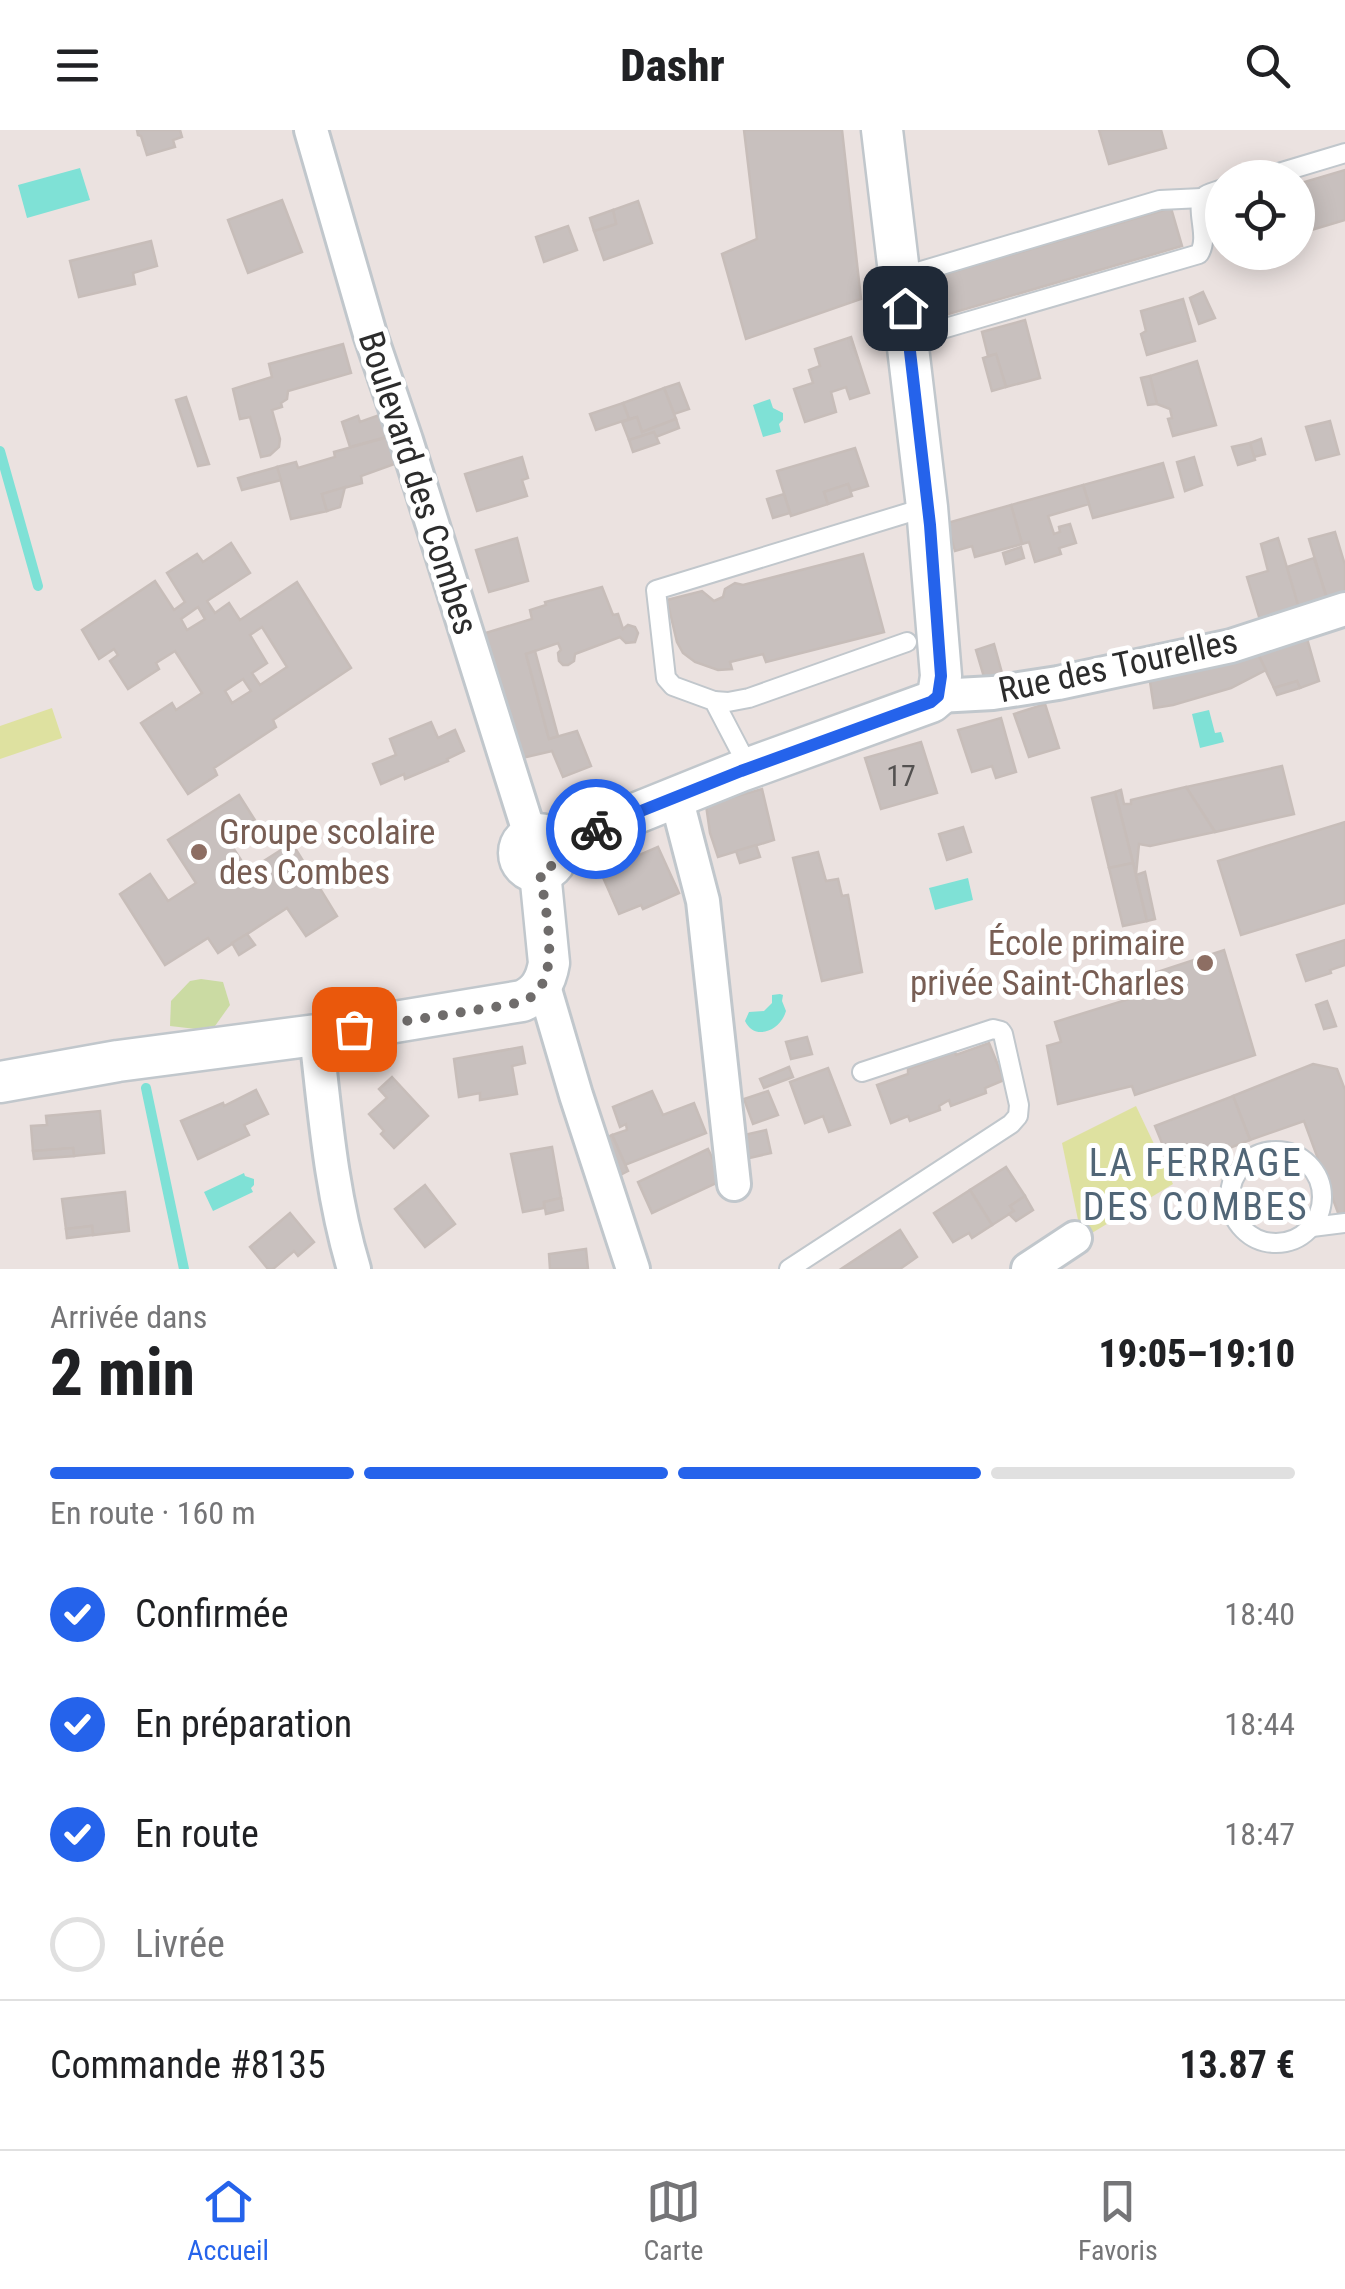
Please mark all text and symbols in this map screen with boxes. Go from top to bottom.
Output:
icon: menu [50,38,105,93]
icon: search [1240,38,1295,93]
text: Dashr [620,39,725,92]
map controls [1205,160,1315,270]
button: locate [1205,160,1315,270]
pin [863,266,948,351]
icon: home [878,281,933,336]
street label: Boulevard des Combes [350,326,486,640]
street label: Rue des Tourelles [995,621,1241,711]
house number: 17 [886,758,916,793]
courier [546,779,646,879]
icon: bike [569,802,624,857]
place label: Groupe scolaire des Combes [219,812,435,893]
marker: Groupe scolaire des Combes [188,841,210,863]
place label: École primaire privée Saint-Charles [910,923,1185,1004]
marker: École primaire privée Saint-Charles [1194,952,1216,974]
pin [312,987,397,1072]
icon: bag [327,1002,382,1057]
district label: LA FERRAGE DES COMBES [1083,1141,1309,1229]
text: Arrivée dans [50,1298,207,1336]
text: 19:05–19:10 [1098,1332,1295,1376]
text: 2 min [50,1335,195,1411]
text: En route · 160 m [50,1494,256,1532]
icon: check [50,1587,105,1642]
text: Confirmée [135,1592,288,1636]
text: 18:40 [1224,1595,1295,1633]
icon: check [50,1697,105,1752]
text: En préparation [135,1702,352,1746]
text: 18:44 [1224,1705,1295,1743]
icon: check [50,1807,105,1862]
text: En route [135,1812,259,1856]
text: 18:47 [1224,1815,1295,1853]
text: Livrée [135,1922,225,1966]
text: Commande #8135 [50,2043,326,2087]
text: 13.87 € [1179,2043,1295,2087]
tab: Accueil [187,2174,269,2267]
tab: Carte [643,2174,703,2267]
tab: Favoris [1078,2174,1158,2267]

